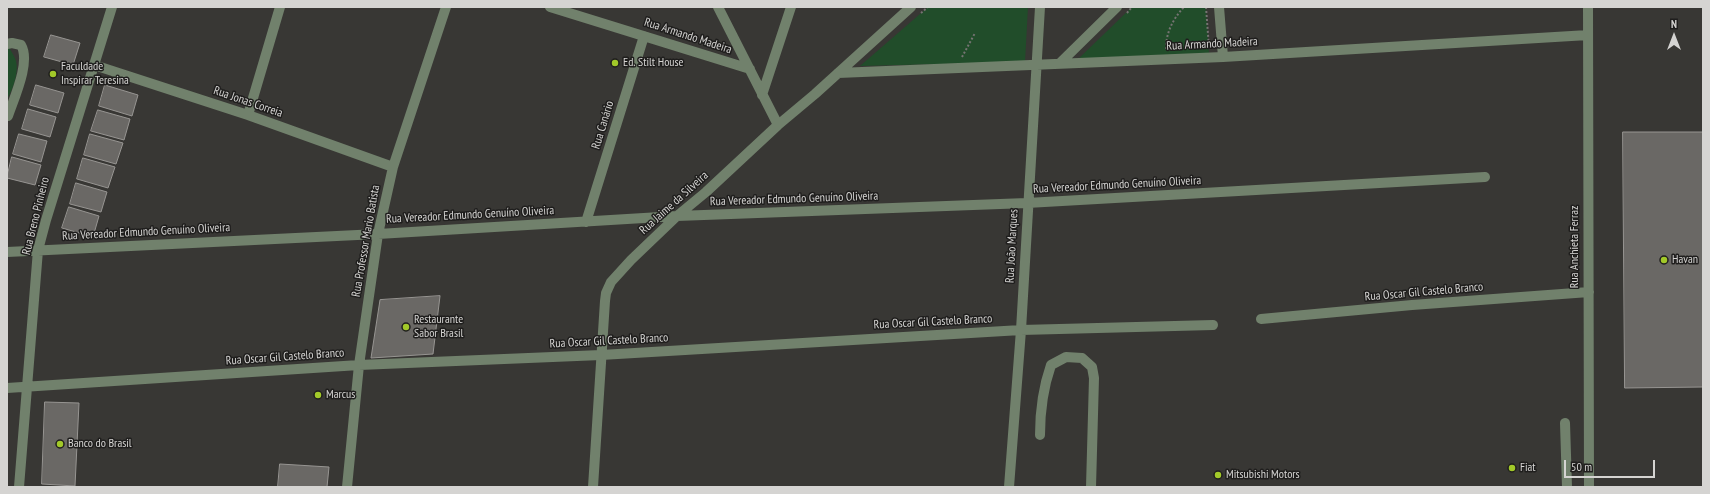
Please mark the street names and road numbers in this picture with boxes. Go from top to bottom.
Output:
street label: Rua Armando Madeira [642,15,734,57]
street label: Rua Armando Madeira [1166,34,1258,54]
street label: Rua Jonas Correia [211,83,285,121]
street label: Rua Canário [589,99,617,151]
street label: Rua Jaime da Silveira [637,168,711,238]
street label: Rua Vereador Edmundo Genuíno Oliveira [1033,173,1201,197]
street label: Rua Breno Pinheiro [19,176,53,256]
street label: Rua Professor Mario Batista [349,184,383,298]
street label: Rua Vereador Edmundo Genuíno Oliveira [710,189,878,209]
street label: Rua Vereador Edmundo Genuíno Oliveira [386,203,554,227]
street label: Rua Anchieta Ferraz [1568,206,1582,288]
street label: Rua João Marques [1003,209,1021,283]
street label: Rua Vereador Edmundo Genuíno Oliveira [62,220,230,244]
street label: Rua Oscar Gil Castelo Branco [1364,280,1484,304]
street label: Rua Oscar Gil Castelo Branco [873,312,993,332]
street label: Rua Oscar Gil Castelo Branco [549,331,669,351]
street label: Rua Oscar Gil Castelo Branco [225,346,345,368]

